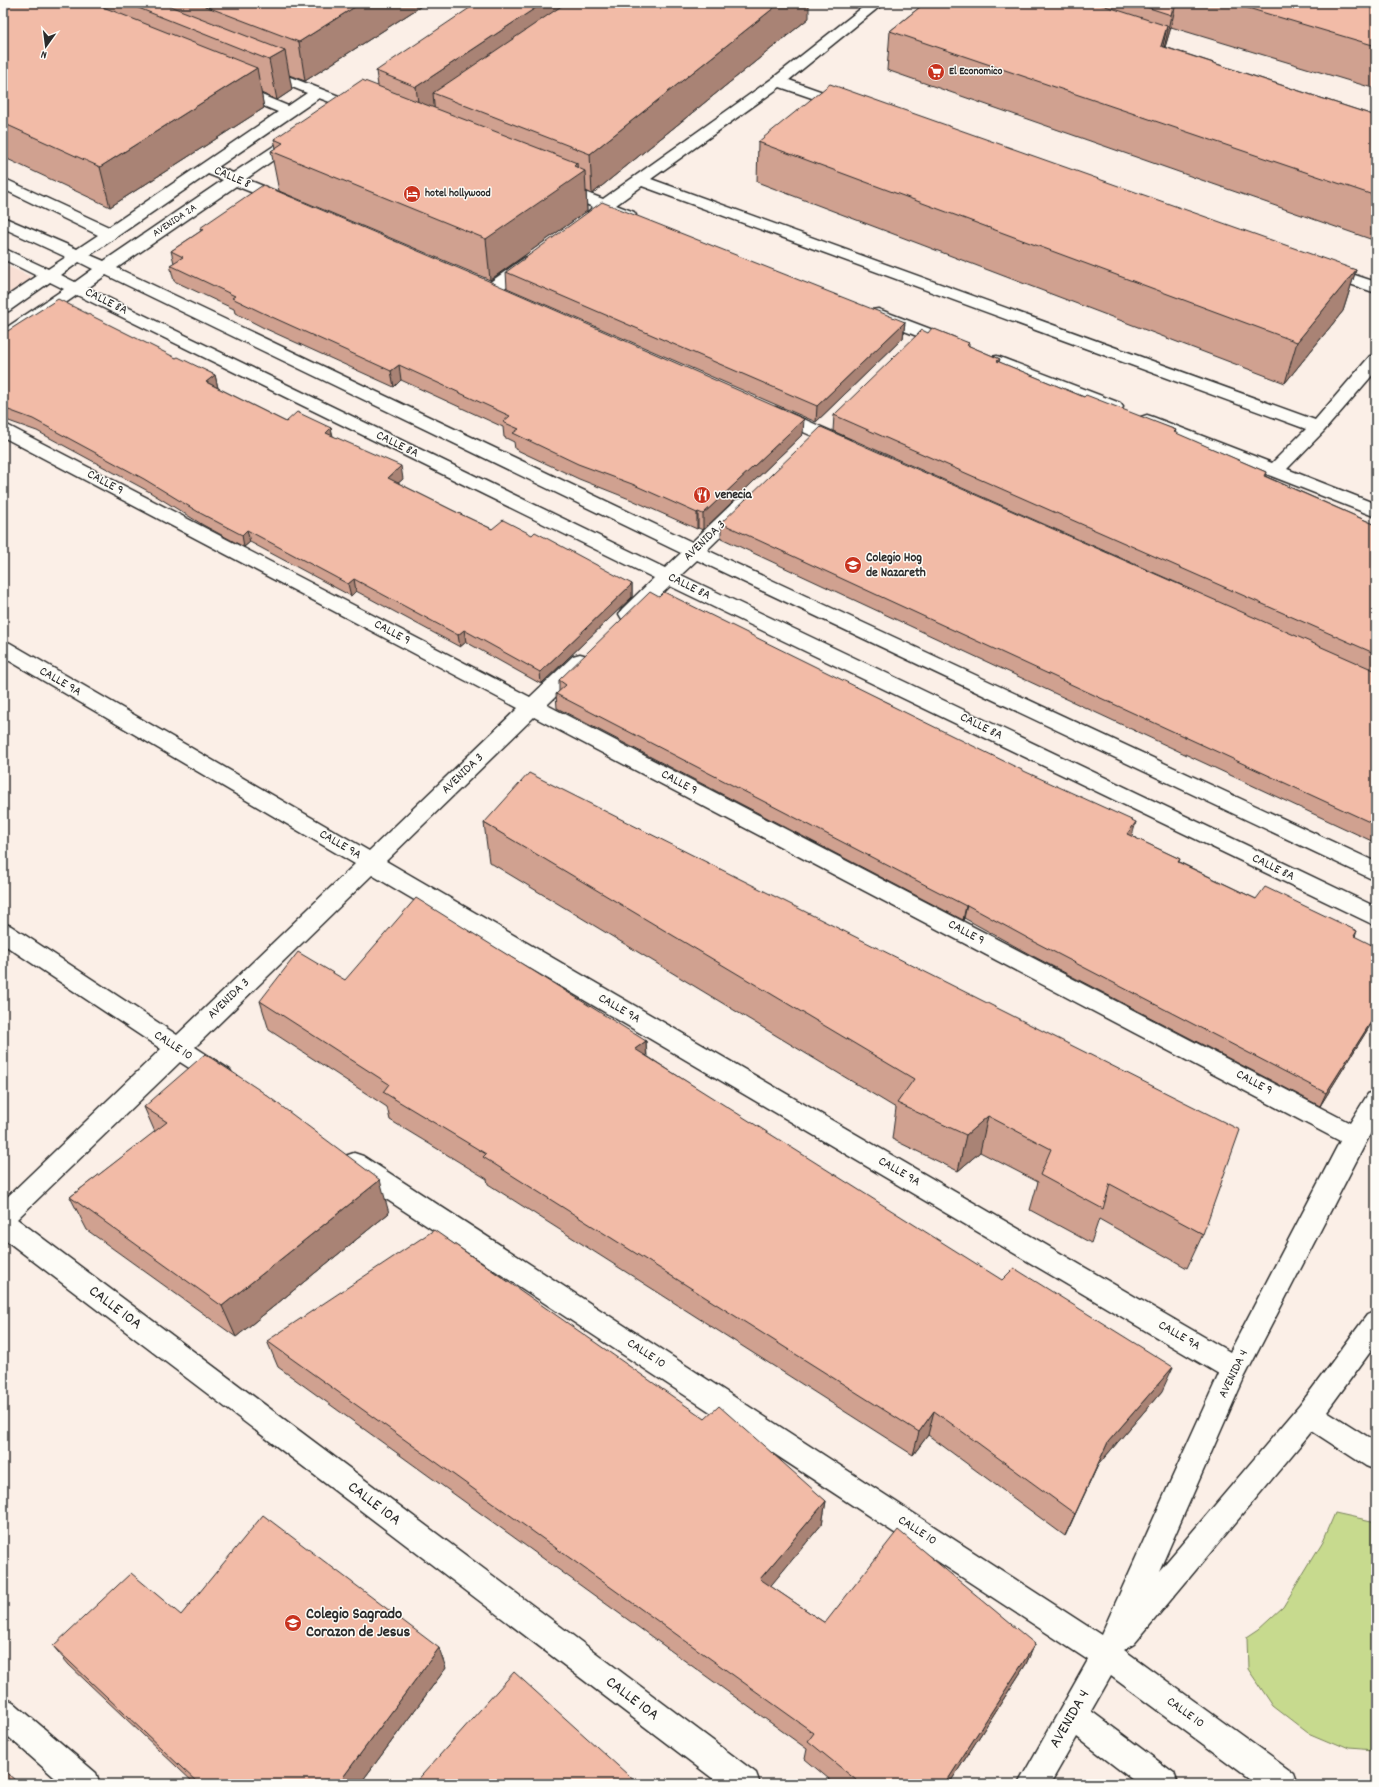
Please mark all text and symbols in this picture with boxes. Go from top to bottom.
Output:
north arrow [26,26,66,66]
text: N [39,45,49,62]
supermarket icon: El Economico [926,62,946,82]
place label: El Economico [949,64,1002,80]
street label: CALLE 8 [211,162,253,194]
hotel icon: hotel hollywood [402,184,422,204]
place label: hotel hollywood [425,186,491,202]
street label: AVENIDA 2A [150,200,200,242]
street label: CALLE 8A [81,284,131,320]
street label: CALLE 8A [372,427,422,463]
street label: CALLE 9 [83,465,127,501]
restaurant icon: venecia [692,485,712,505]
place label: venecia [715,486,752,505]
street label: AVENIDA 3 [680,516,730,566]
place label: Colegio Hog de Nazareth [866,549,926,583]
school or university icon: Colegio Hog de Nazareth [843,555,863,575]
street label: CALLE 8A [664,569,714,605]
street label: CALLE 9 [370,615,414,651]
street label: CALLE 9A [35,662,85,702]
street label: CALLE 8A [956,709,1006,745]
street label: AVENIDA 3 [438,749,488,799]
street label: CALLE 9 [657,765,701,801]
street label: CALLE 9A [315,825,365,865]
street label: CALLE 8A [1248,850,1298,886]
street label: CALLE 9 [944,915,988,951]
street label: AVENIDA 3 [204,974,254,1024]
street label: CALLE 9A [594,989,644,1029]
street label: CALLE 10 [150,1026,196,1066]
street label: CALLE 9 [1232,1065,1276,1101]
street label: CALLE 9A [874,1152,924,1192]
street label: CALLE 10A [83,1280,147,1336]
street label: CALLE 9A [1154,1316,1204,1356]
street label: CALLE 10 [623,1334,669,1374]
street label: AVENIDA 4 [1214,1347,1254,1401]
street label: CALLE 10A [342,1476,406,1532]
street label: CALLE 10 [894,1511,940,1551]
place label: Colegio Sagrado Corazon de Jesus [306,1603,410,1644]
school or university icon: Colegio Sagrado Corazon de Jesus [283,1613,303,1633]
street label: CALLE 10A [600,1671,664,1727]
street label: AVENIDA 4 [1044,1686,1096,1752]
street label: CALLE 10 [1162,1693,1208,1733]

